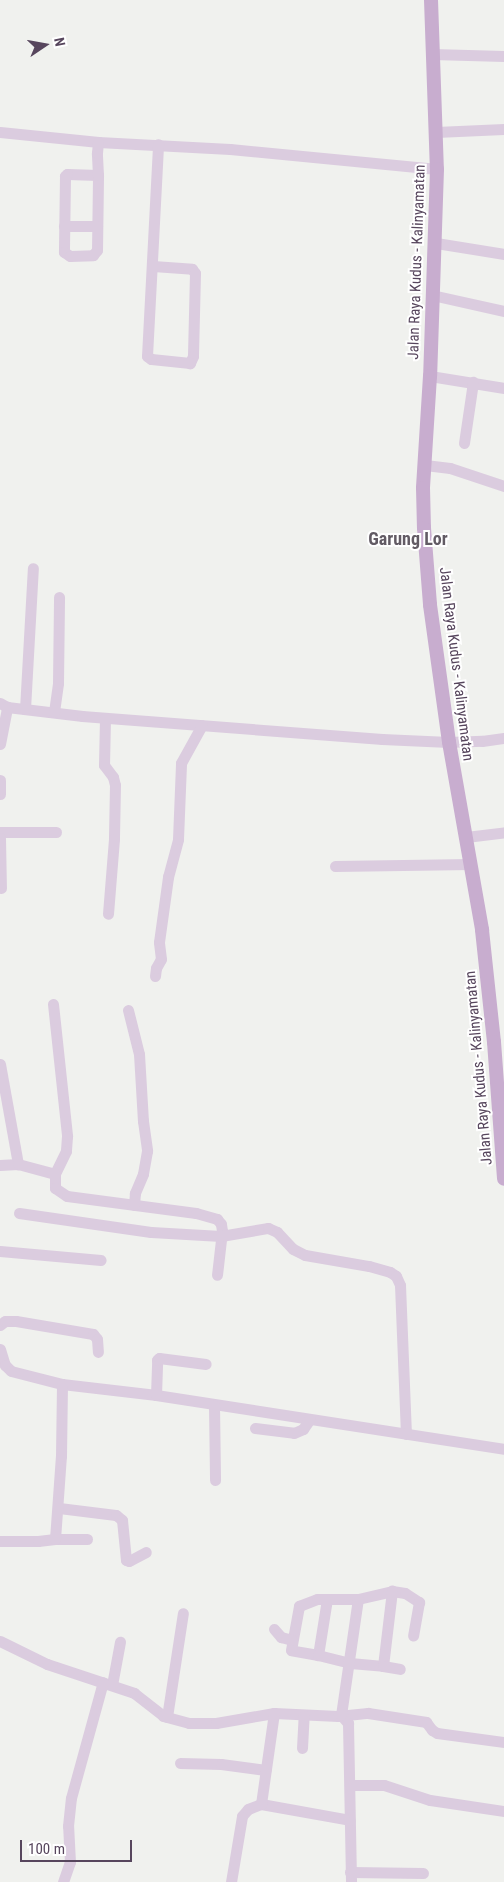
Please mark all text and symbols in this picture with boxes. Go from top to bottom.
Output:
north arrow [20,20,70,70]
text: N [51,36,68,48]
street label: Jalan Raya Kudus - Kalinyamatan [405,164,429,360]
district label: Garung Lor [368,528,448,550]
street label: Jalan Raya Kudus - Kalinyamatan [435,566,477,762]
street label: Jalan Raya Kudus - Kalinyamatan [462,970,496,1166]
scale bar [22,1830,135,1862]
text: 100 m [28,1840,65,1858]

